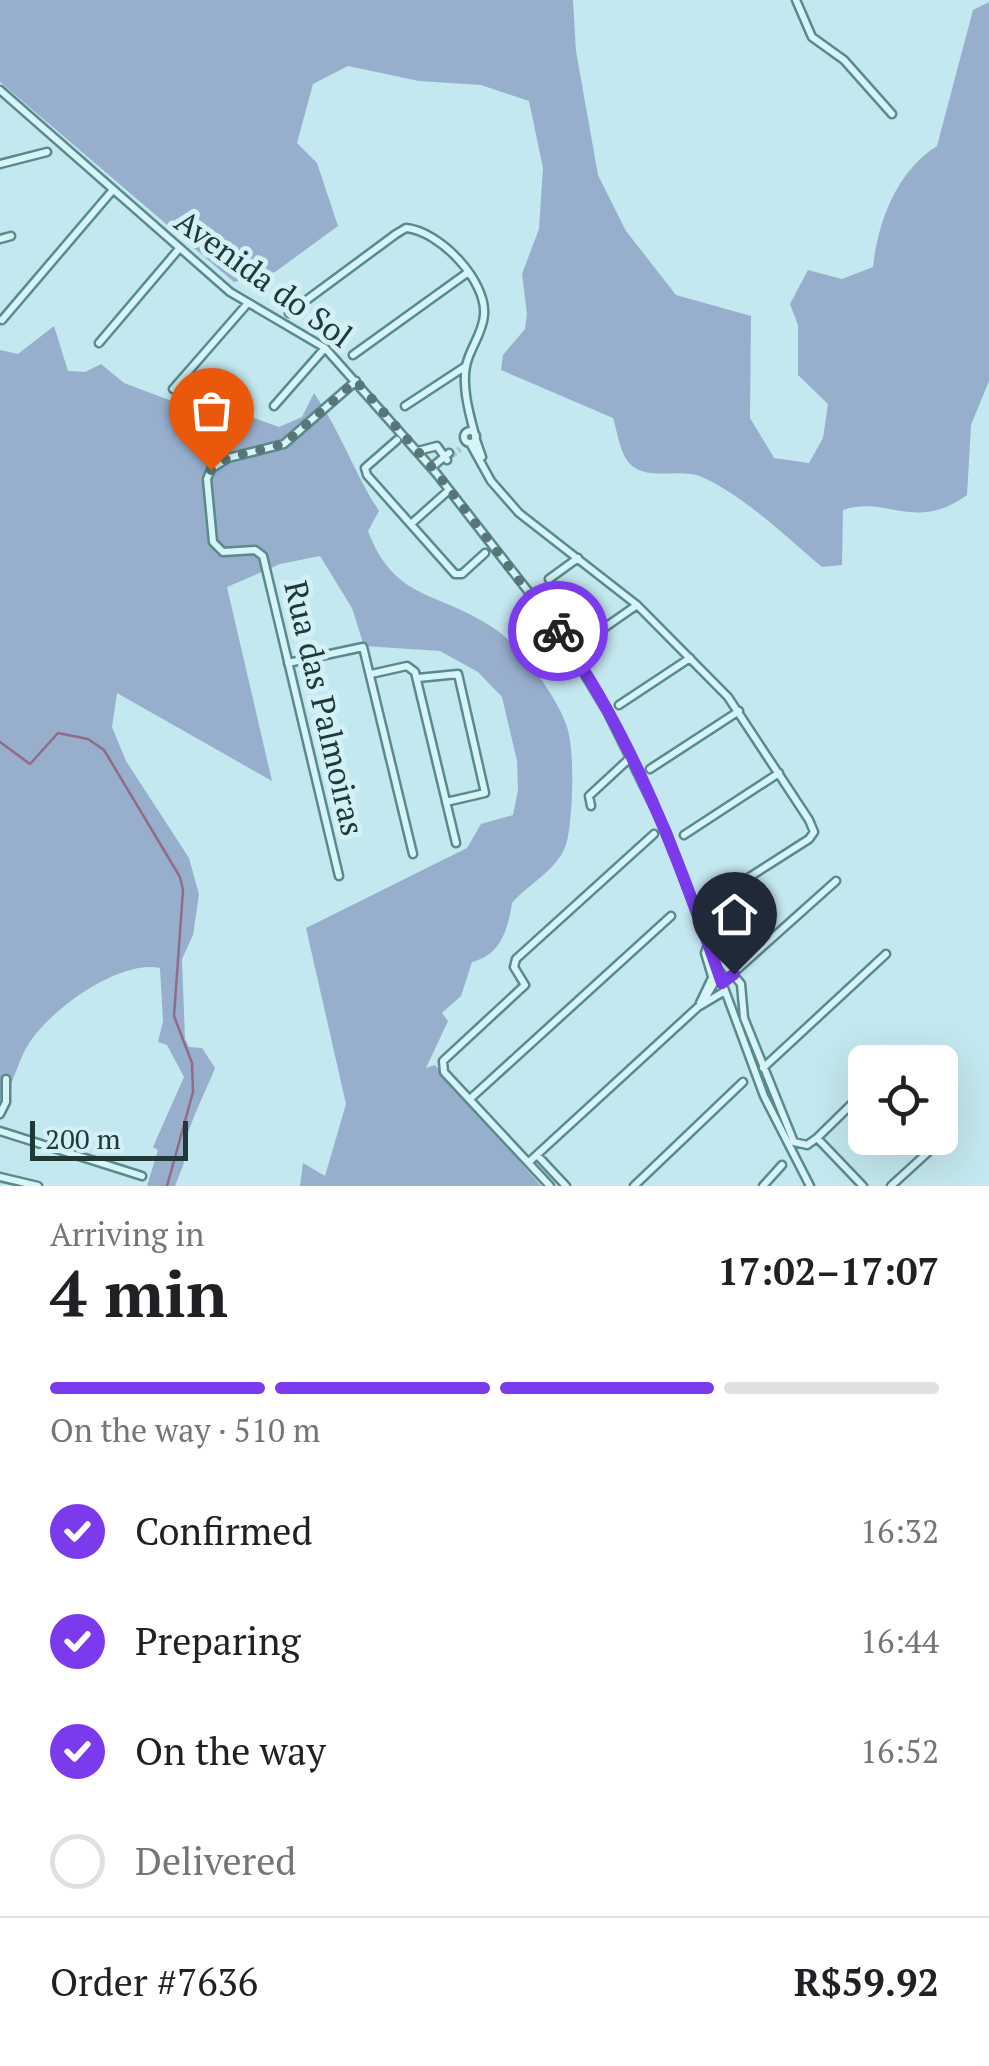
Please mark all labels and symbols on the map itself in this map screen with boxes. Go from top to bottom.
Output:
street label: Avenida do Sol [167,199,361,357]
pin [169,368,254,471]
street label: Rua das Palmoiras [275,576,375,840]
courier [508,581,608,681]
pin [692,872,777,975]
scale bar [30,1116,188,1160]

